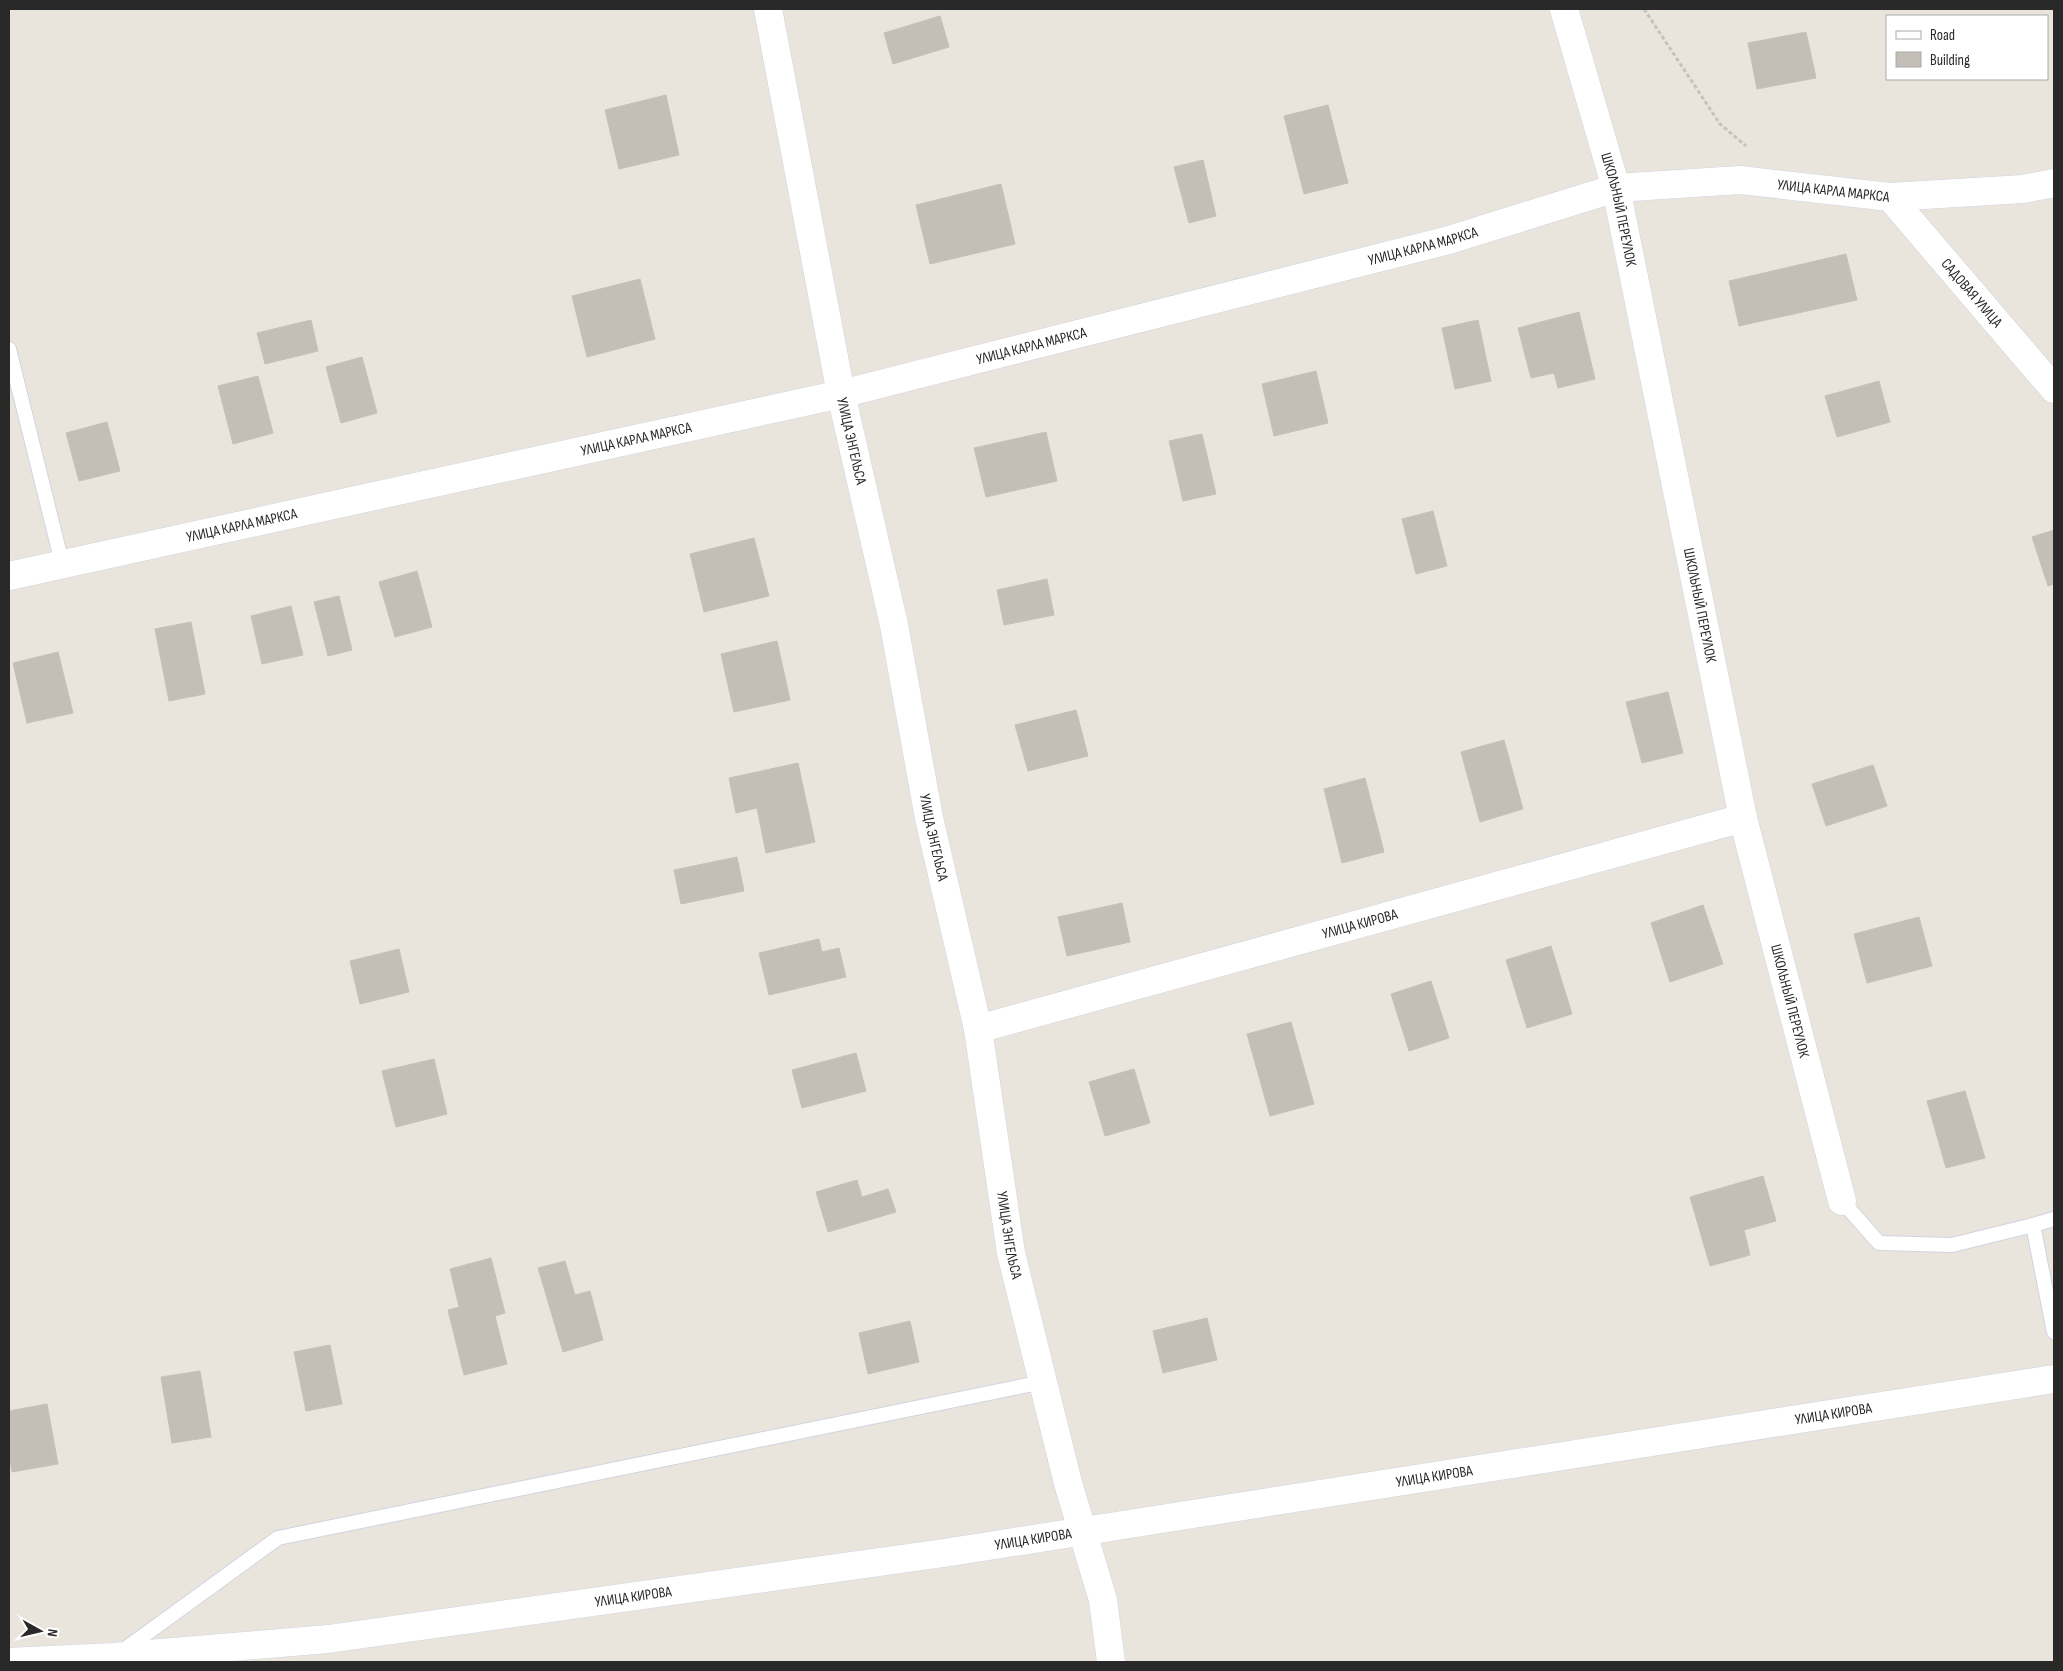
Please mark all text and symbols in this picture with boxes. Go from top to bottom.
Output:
legend [1886,15,2048,80]
text: Road [1930,26,1955,45]
text: Building [1930,51,1970,70]
street label: ШКОЛЬНЫЙ ПЕРЕУЛОК [1597,150,1641,268]
street label: УЛИЦА КАРЛА МАРКСА [1776,175,1891,206]
street label: УЛИЦА КАРЛА МАРКСА [1366,222,1481,270]
street label: САДОВАЯ УЛИЦА [1937,254,2007,332]
street label: УЛИЦА КАРЛА МАРКСА [974,323,1089,369]
street label: УЛИЦА ЭНГЕЛЬСА [833,396,871,487]
street label: УЛИЦА КАРЛА МАРКСА [579,417,694,460]
street label: УЛИЦА КАРЛА МАРКСА [184,504,299,546]
street label: ШКОЛЬНЫЙ ПЕРЕУЛОК [1679,546,1721,664]
street label: УЛИЦА ЭНГЕЛЬСА [915,792,953,883]
street label: УЛИЦА КИРОВА [1320,904,1400,943]
street label: ШКОЛЬНЫЙ ПЕРЕУЛОК [1767,942,1814,1060]
street label: УЛИЦА ЭНГЕЛЬСА [992,1190,1027,1281]
street label: УЛИЦА КИРОВА [1794,1398,1874,1429]
street label: УЛИЦА КИРОВА [1394,1461,1474,1492]
street label: УЛИЦА КИРОВА [993,1524,1073,1554]
street label: УЛИЦА КИРОВА [594,1582,673,1611]
north arrow [15,1606,65,1656]
text: N [43,1628,61,1638]

